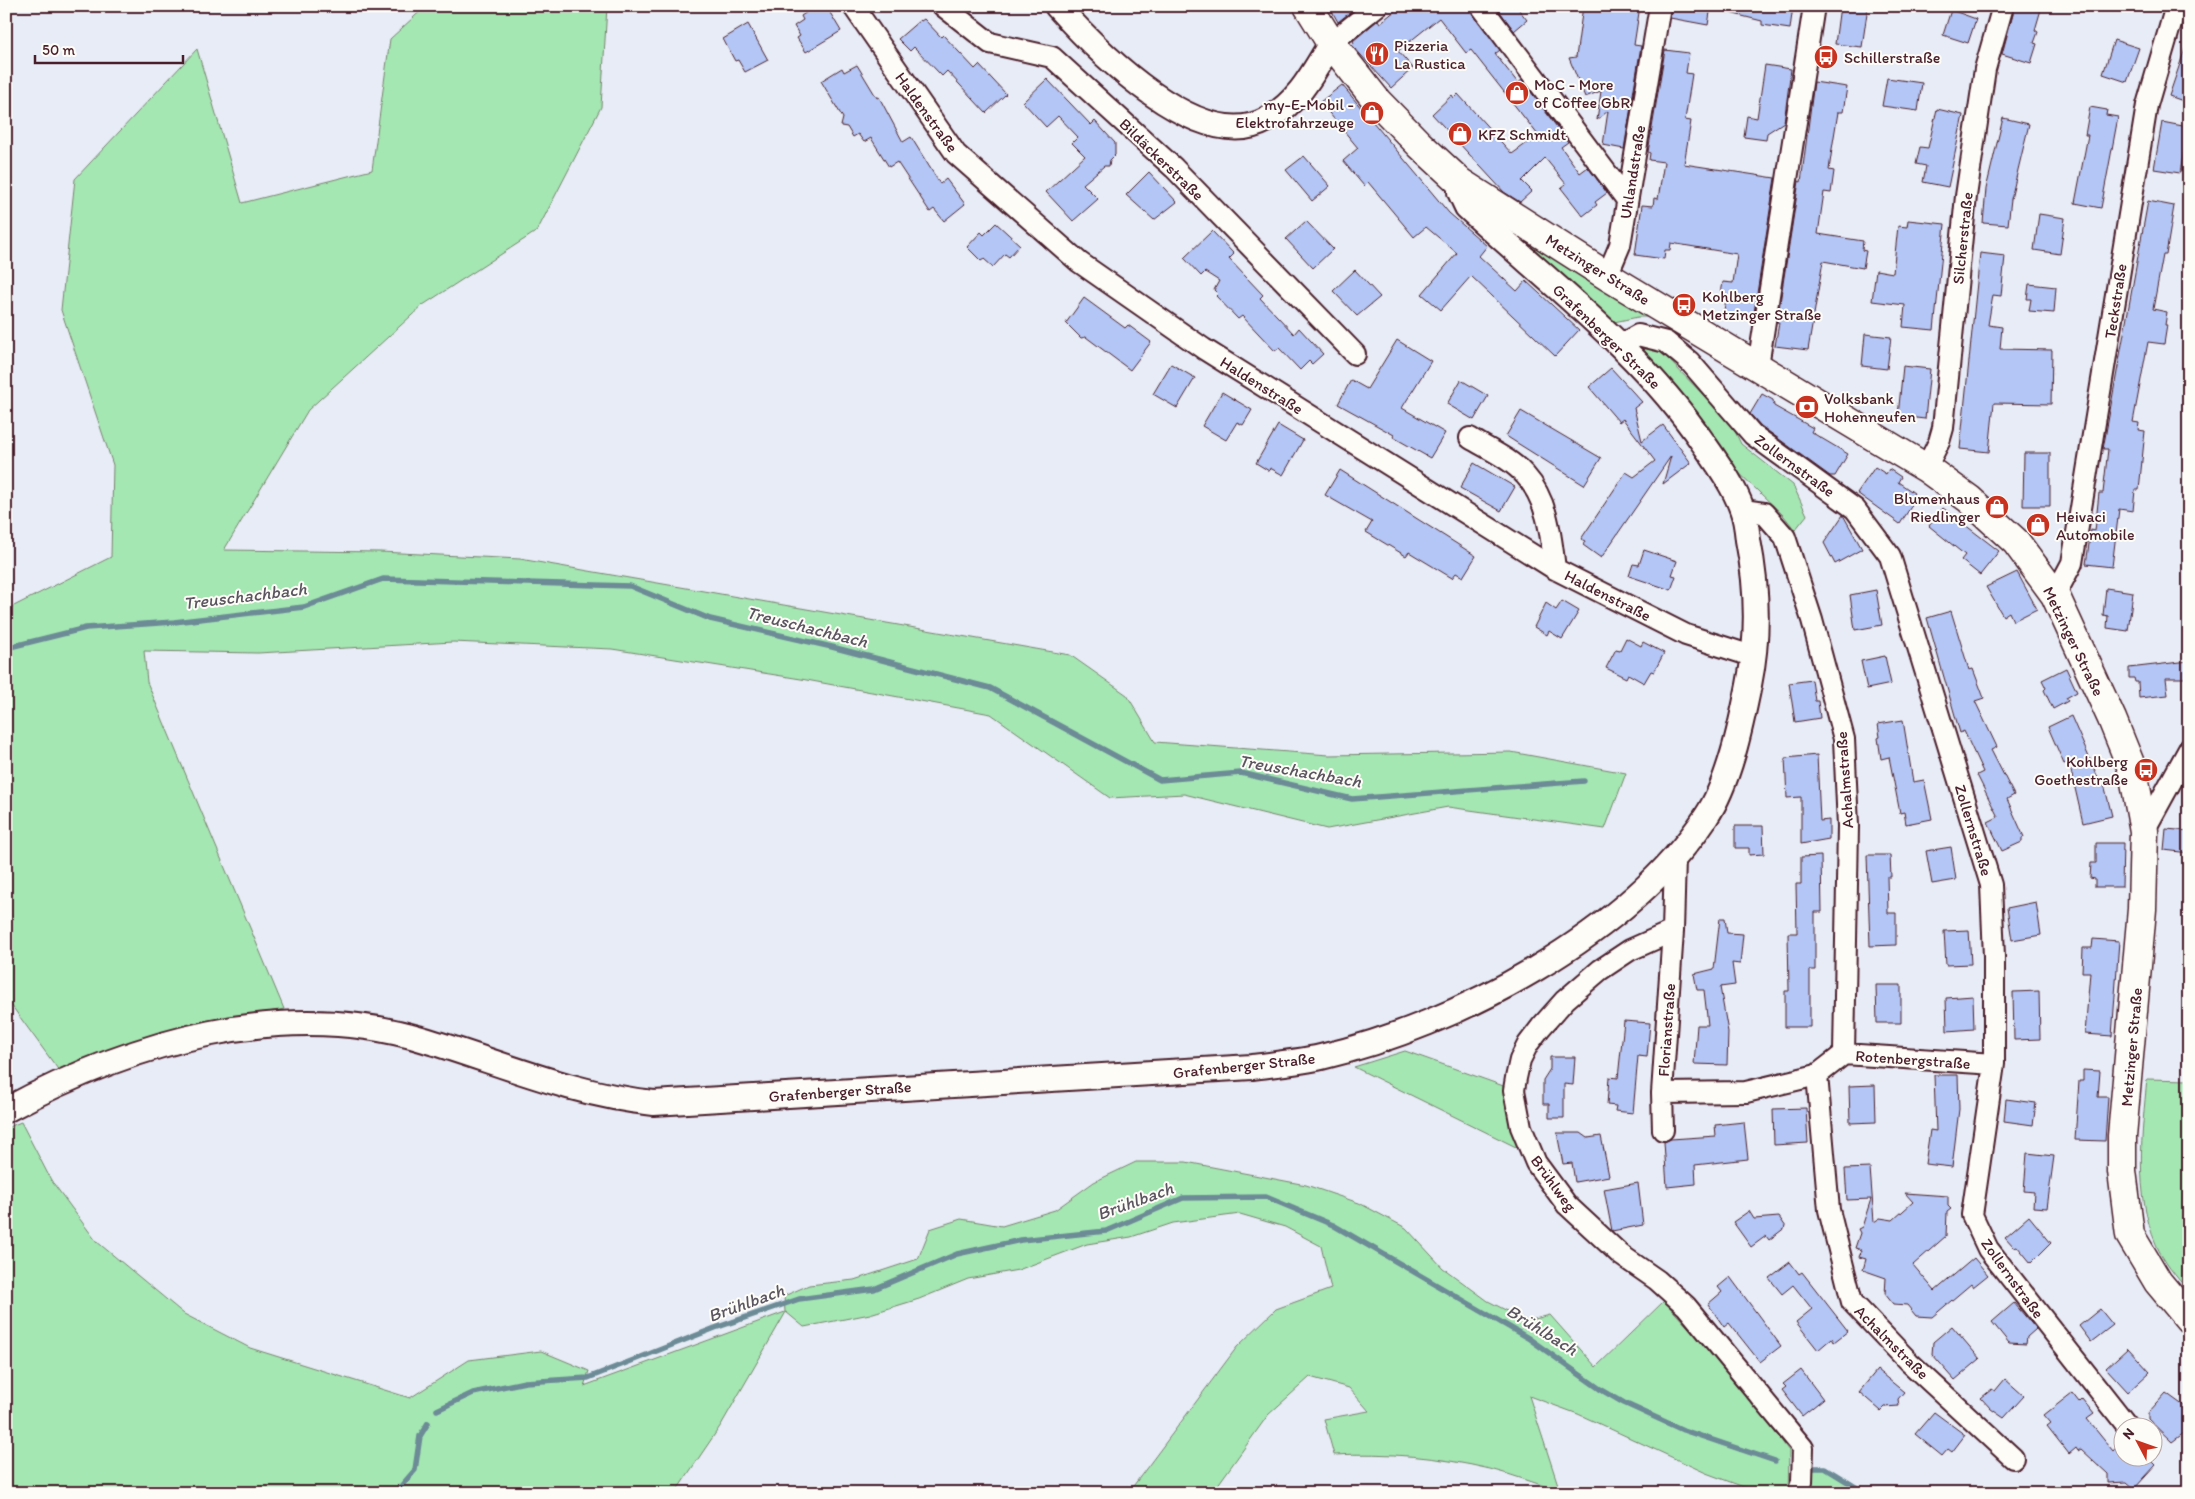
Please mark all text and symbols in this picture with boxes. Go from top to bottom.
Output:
scale bar [35,32,182,64]
place label: Pizzeria La Rustica [1394,36,1466,73]
text: 50 m [42,41,75,59]
restaurant icon: Pizzeria La Rustica [1364,41,1390,67]
bus stop icon: Schillerstraße [1813,44,1839,70]
place label: Schillerstraße [1844,48,1940,67]
street label: Haldenstraße [891,69,962,156]
place label: MoC - More of Coffee GbR [1534,75,1630,112]
shop icon: MoC - More of Coffee GbR [1504,80,1530,106]
place label: my-E-Mobil - Elektrofahrzeuge [1236,95,1354,132]
shop icon: my-E-Mobil - Elektrofahrzeuge [1359,100,1385,126]
street label: Bildäckerstraße [1115,114,1208,204]
shop icon: KFZ Schmidt [1447,121,1473,147]
street label: Uhlandstraße [1616,123,1649,220]
place label: KFZ Schmidt [1478,125,1566,144]
street label: Silcherstraße [1948,191,1977,285]
street label: Metzinger Straße [1542,230,1653,309]
street label: Teckstraße [2100,262,2131,340]
street label: Grafenberger Straße [1549,280,1665,393]
place label: Kohlberg Metzinger Straße [1702,287,1821,324]
bus stop icon: Kohlberg Metzinger Straße [1671,292,1697,318]
street label: Haldenstraße [1217,352,1307,418]
place label: Volksbank Hohenneufen [1824,389,1916,426]
bank icon: Volksbank Hohenneufen [1794,394,1820,420]
street label: Zollernstraße [1751,430,1839,501]
place label: Blumenhaus Riedlinger [1894,489,1980,526]
shop icon: Blumenhaus Riedlinger [1984,494,2010,520]
place label: Heivaci Automobile [2056,507,2135,544]
shop icon: Heivaci Automobile [2025,512,2051,538]
street label: Haldenstraße [1561,566,1654,625]
water label: Treuschachbach [182,577,308,614]
street label: Metzinger Straße [2039,583,2108,699]
water label: Treuschachbach [744,601,870,653]
street label: Achalmstraße [1832,731,1857,829]
water label: Treuschachbach [1237,749,1363,793]
place label: Kohlberg Goethestraße [2034,752,2129,789]
bus stop icon: Kohlberg Goethestraße [2133,757,2159,783]
street label: Zollernstraße [1951,782,1996,878]
street label: Florianstraße [1654,983,1679,1077]
street label: Metzinger Straße [2117,987,2146,1107]
street label: Rotenbergstraße [1855,1046,1971,1073]
street label: Grafenberger Straße [1172,1049,1316,1082]
street label: Grafenberger Straße [768,1077,912,1106]
street label: Brühlweg [1527,1151,1581,1216]
water label: Brühlbach [1094,1177,1177,1225]
street label: Zollernstraße [1977,1234,2048,1322]
water label: Brühlbach [705,1279,788,1327]
water label: Brühlbach [1502,1300,1582,1361]
street label: Achalmstraße [1851,1301,1933,1384]
north arrow [2112,1416,2162,1466]
text: N [2119,1425,2138,1443]

